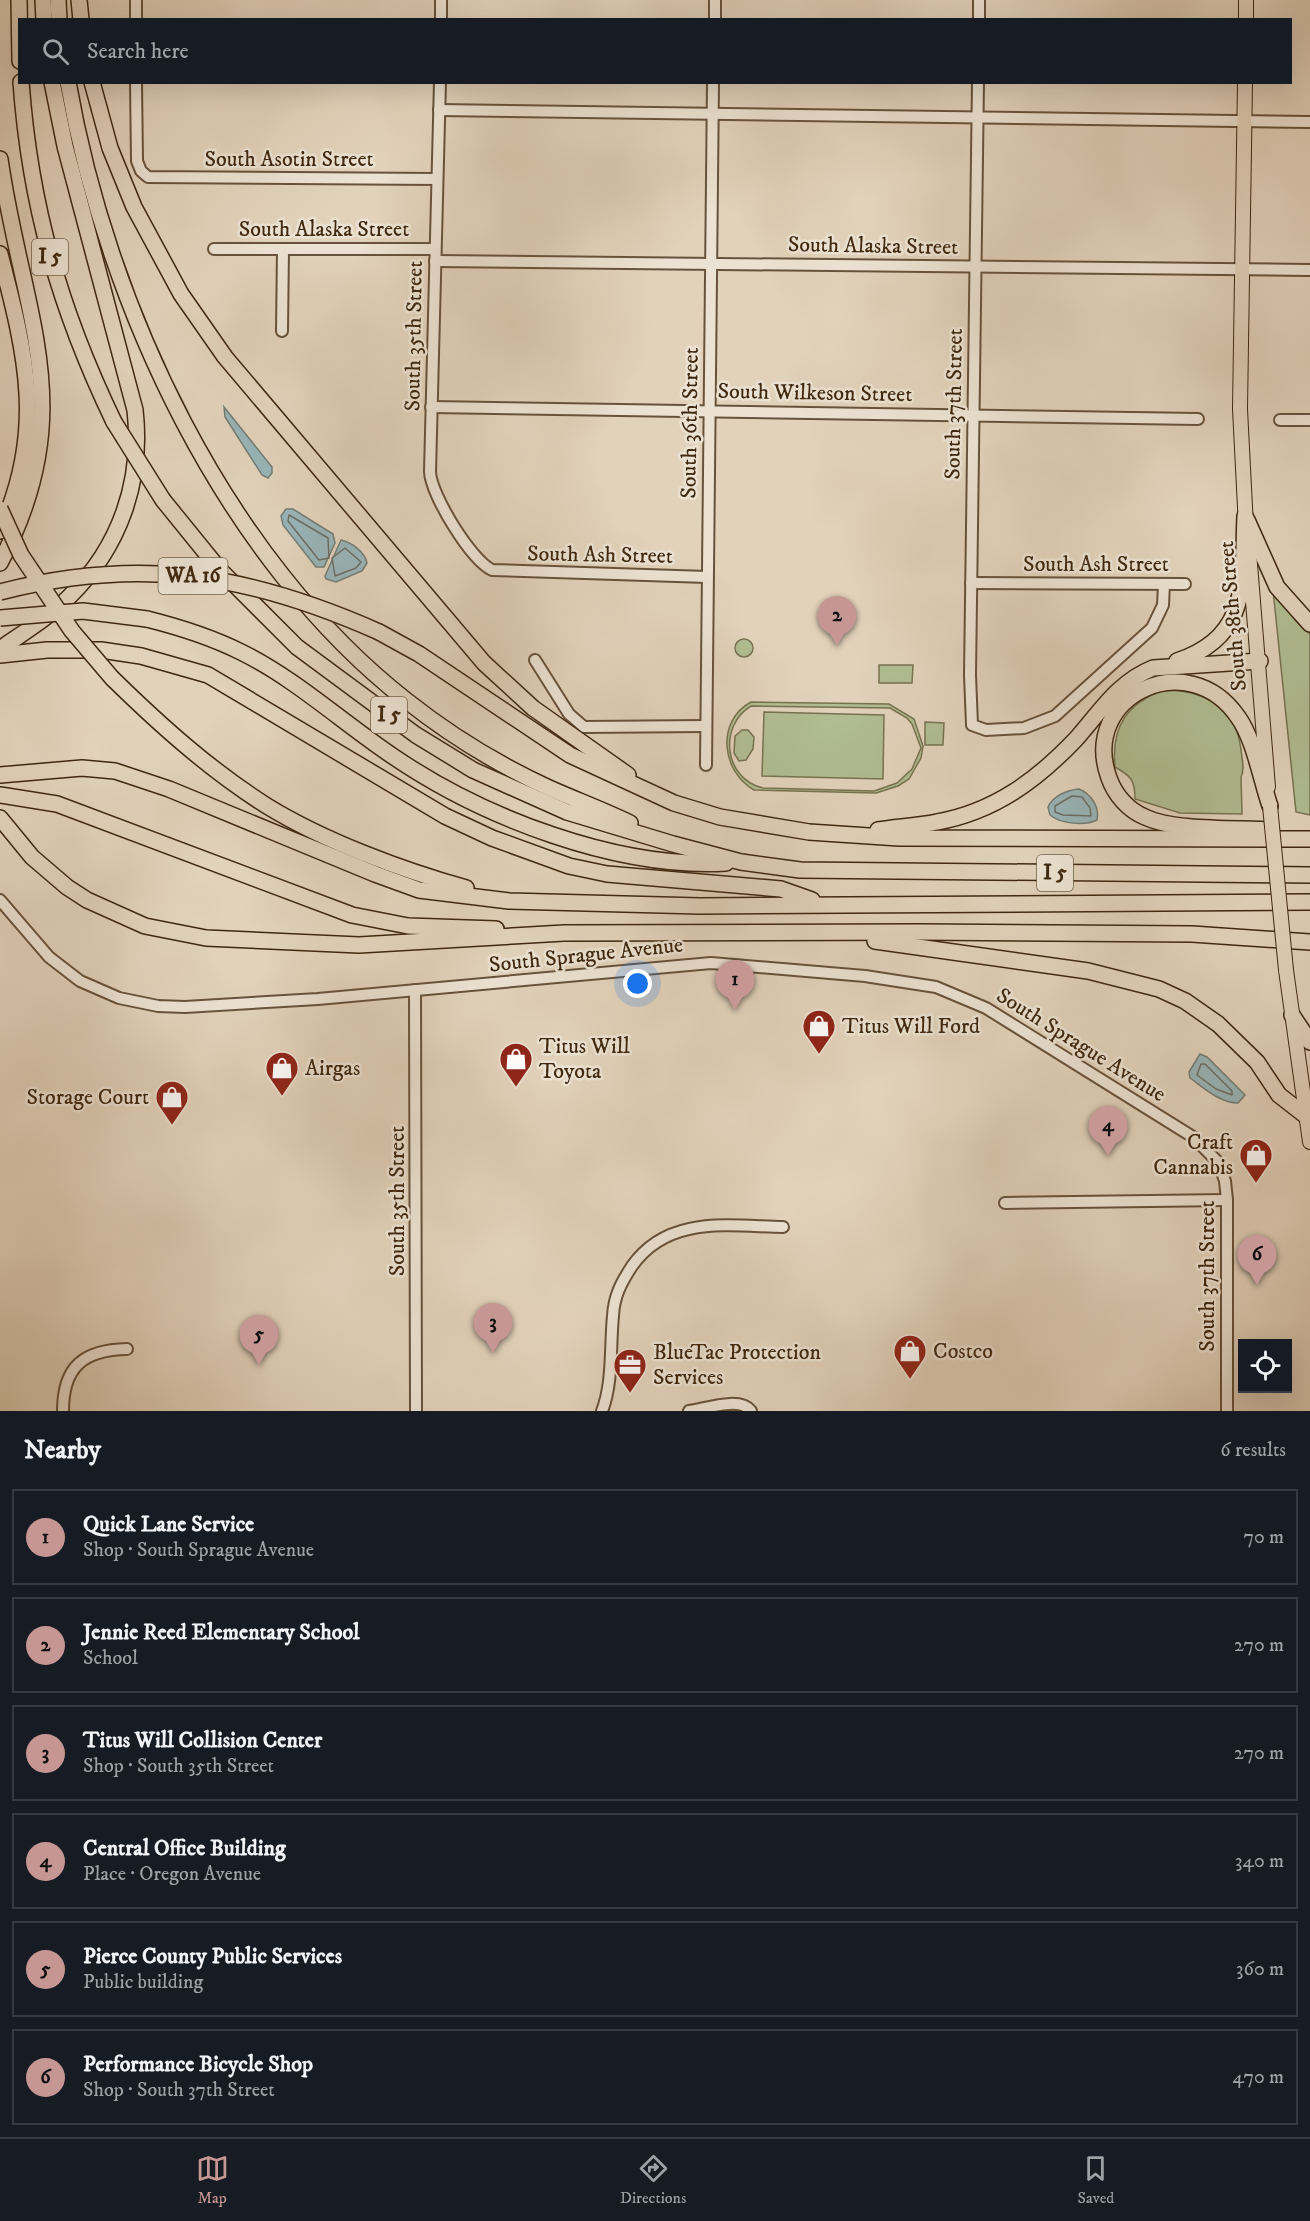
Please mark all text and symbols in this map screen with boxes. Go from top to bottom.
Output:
search box [18,18,1292,84]
icon: search [39,35,72,68]
text: Search here [87,38,189,65]
street label: South Asotin Street [204,146,374,173]
street label: South Alaska Street [239,216,409,243]
street label: South Alaska Street [788,231,958,261]
road number: I 5 [32,239,68,275]
street label: South 35th Street [399,260,429,412]
street label: South 37th Street [939,328,969,480]
street label: South 36th Street [675,347,705,499]
street label: South Wilkeson Street [717,378,913,408]
street label: South Ash Street [527,540,673,570]
street label: South 38th Street [1213,540,1253,692]
street label: South Ash Street [1023,551,1169,578]
road number: WA 16 [158,558,228,594]
pin: 2 [818,596,856,646]
road number: I 5 [371,697,407,733]
road number: I 5 [1037,855,1073,891]
street label: South Sprague Avenue [488,931,684,979]
pin: 1 [716,960,754,1010]
your location [623,969,652,998]
street label: South Sprague Avenue [991,982,1171,1108]
shop icon: Titus Will Ford [801,1008,837,1055]
place label: Titus Will Ford [842,1013,980,1040]
place label: Titus Will Toyota [539,1033,630,1085]
shop icon: Titus Will Toyota [498,1041,534,1088]
shop icon: Airgas [264,1050,300,1097]
place label: Airgas [305,1055,360,1082]
shop icon: Storage Court [154,1079,190,1126]
place label: Storage Court [27,1084,149,1111]
pin: 4 [1088,1106,1128,1156]
street label: South 35th Street [384,1126,411,1276]
place label: Craft Cannabis [1153,1129,1233,1181]
shop icon: Craft Cannabis [1238,1137,1274,1184]
street label: South 37th Street [1194,1200,1221,1352]
pin: 6 [1238,1236,1276,1285]
pin: 3 [474,1304,512,1353]
pin: 5 [240,1316,278,1365]
shop icon: Costco [892,1333,928,1380]
place label: Costco [933,1338,993,1365]
place label: BlueTac Protection Services [653,1339,821,1391]
map controls [1238,1339,1292,1393]
button: locate [1238,1339,1292,1393]
office icon: BlueTac Protection Services [612,1347,648,1394]
text: Nearby [24,1434,101,1467]
text: 6 results [1220,1438,1286,1463]
text: Quick Lane Service [83,1511,254,1538]
text: 1 [42,1525,49,1550]
text: 70 m [1243,1525,1284,1550]
text: Shop · South Sprague Avenue [83,1538,314,1563]
text: Jennie Reed Elementary School [83,1619,360,1646]
text: 2 [41,1633,50,1658]
text: 270 m [1234,1633,1284,1658]
text: School [83,1646,138,1671]
text: Titus Will Collision Center [83,1727,322,1754]
text: 3 [42,1741,49,1766]
text: 270 m [1234,1741,1284,1766]
text: Shop · South 35th Street [83,1754,274,1779]
text: Central Office Building [83,1835,286,1862]
text: 4 [40,1849,51,1874]
text: 340 m [1235,1849,1284,1874]
text: Place · Oregon Avenue [83,1862,261,1887]
text: Pierce County Public Services [83,1943,342,1970]
text: 5 [41,1957,50,1982]
text: 360 m [1236,1957,1284,1982]
text: Public building [83,1970,203,1995]
text: Performance Bicycle Shop [83,2051,313,2078]
text: 6 [40,2065,51,2090]
text: 470 m [1233,2065,1284,2090]
text: Shop · South 37th Street [83,2078,275,2103]
tab: Map [196,2152,229,2208]
tab: Directions [620,2152,686,2208]
tab: Saved [1078,2152,1114,2208]

